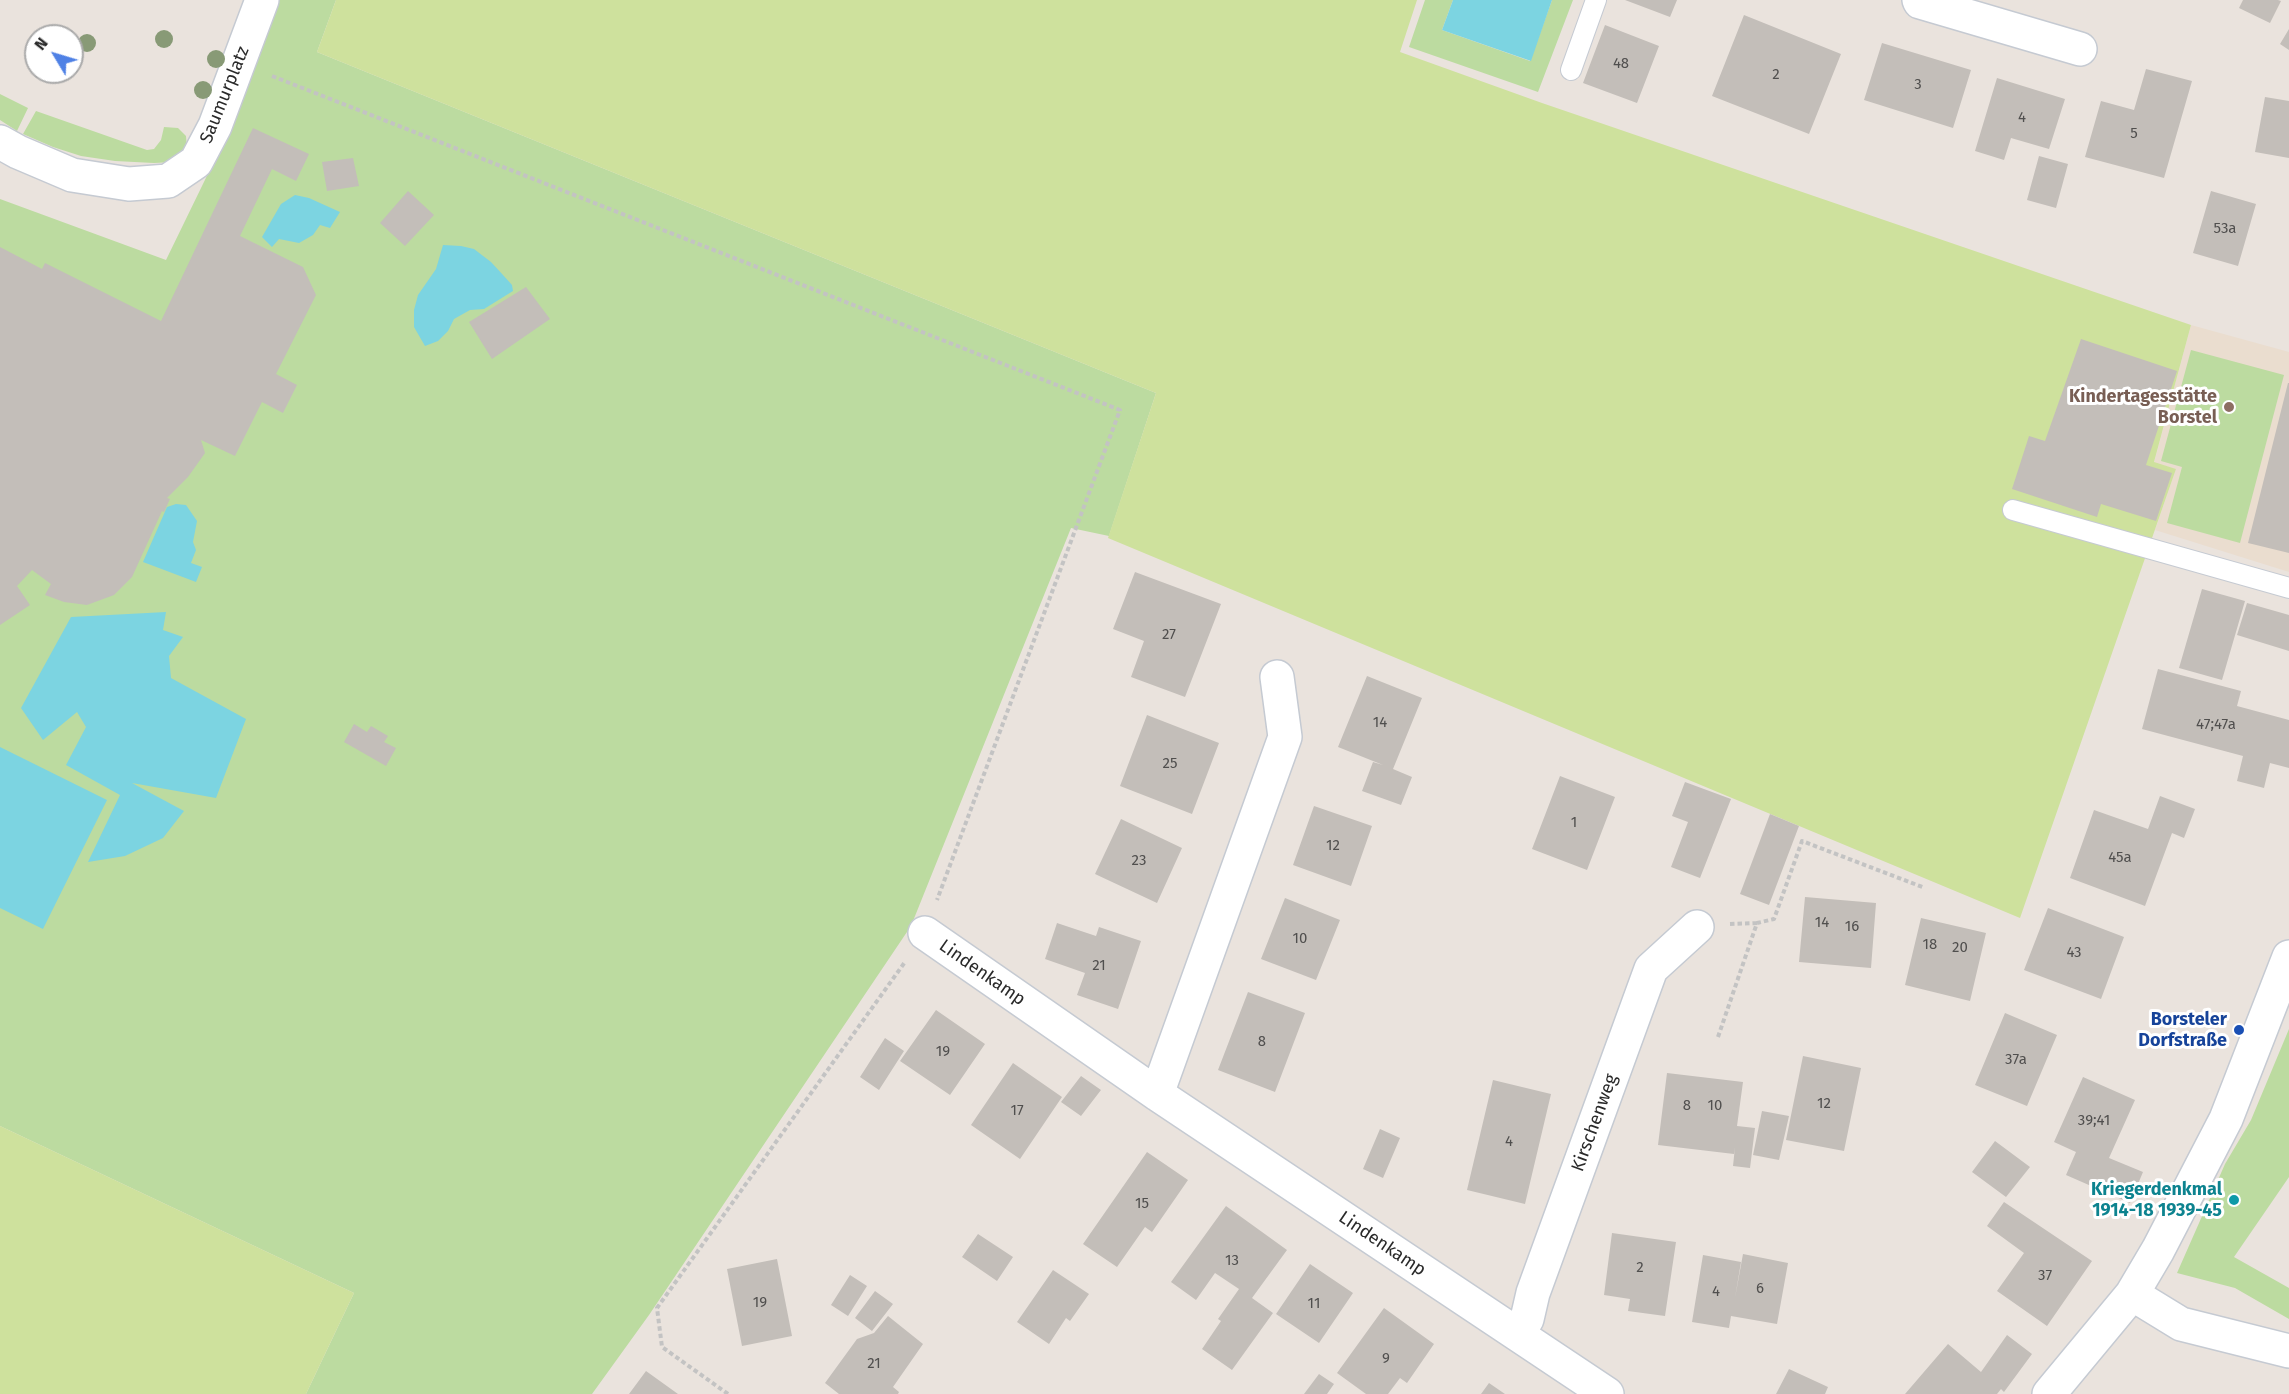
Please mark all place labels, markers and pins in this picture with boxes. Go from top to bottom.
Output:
place label: Kindertagesstätte Borstel [2069,386,2217,428]
marker: Kindertagesstätte Borstel [2222,400,2236,414]
place label: Borsteler Dorfstraße [2138,1009,2227,1052]
marker: Borsteler Dorfstraße [2232,1023,2246,1037]
place label: Kriegerdenkmal 1914-18 1939-45 [2091,1179,2222,1222]
marker: Kriegerdenkmal 1914-18 1939-45 [2227,1193,2241,1207]

